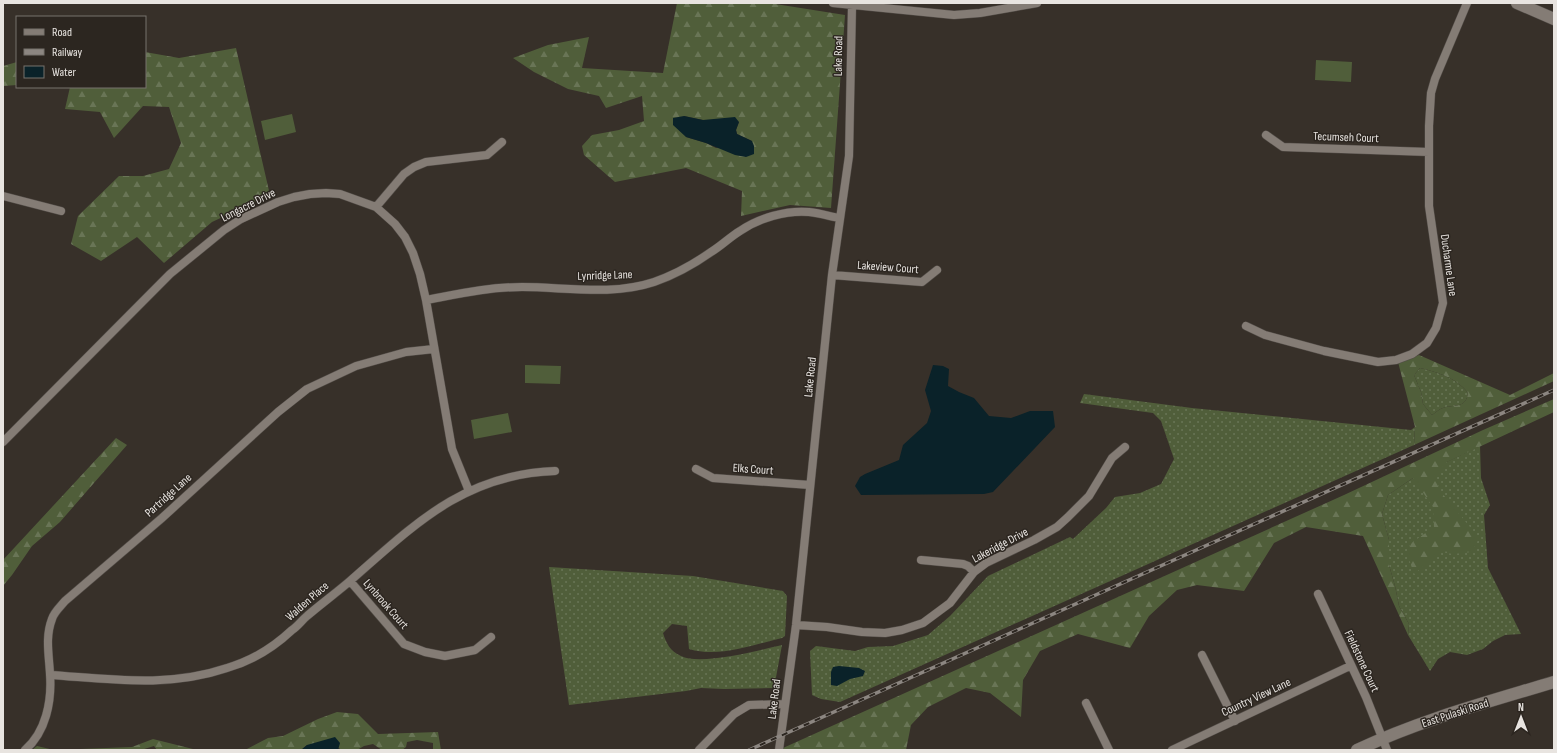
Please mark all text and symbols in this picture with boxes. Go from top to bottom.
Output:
legend [16,16,146,88]
text: Road [52,25,72,40]
street label: Lake Road [831,36,846,76]
text: Railway [52,45,83,60]
text: Water [52,65,76,80]
street label: Tecumseh Court [1313,129,1379,146]
street label: Longacre Drive [218,185,278,226]
street label: Ducharme Lane [1437,233,1460,297]
street label: Lakeview Court [857,258,919,277]
street label: Lynridge Lane [577,267,633,284]
street label: Lake Road [801,356,820,398]
street label: Elks Court [732,461,774,478]
street label: Partridge Lane [142,470,195,520]
street label: Lakeridge Drive [970,524,1031,566]
street label: Lynbrook Court [360,576,412,633]
street label: Walden Place [283,578,332,624]
street label: Fieldstone Court [1341,628,1383,695]
street label: Country View Lane [1219,675,1293,720]
street label: Lake Road [765,678,784,720]
street label: East Pulaski Road [1420,696,1490,731]
north arrow [1501,697,1541,737]
text: N [1518,701,1524,714]

